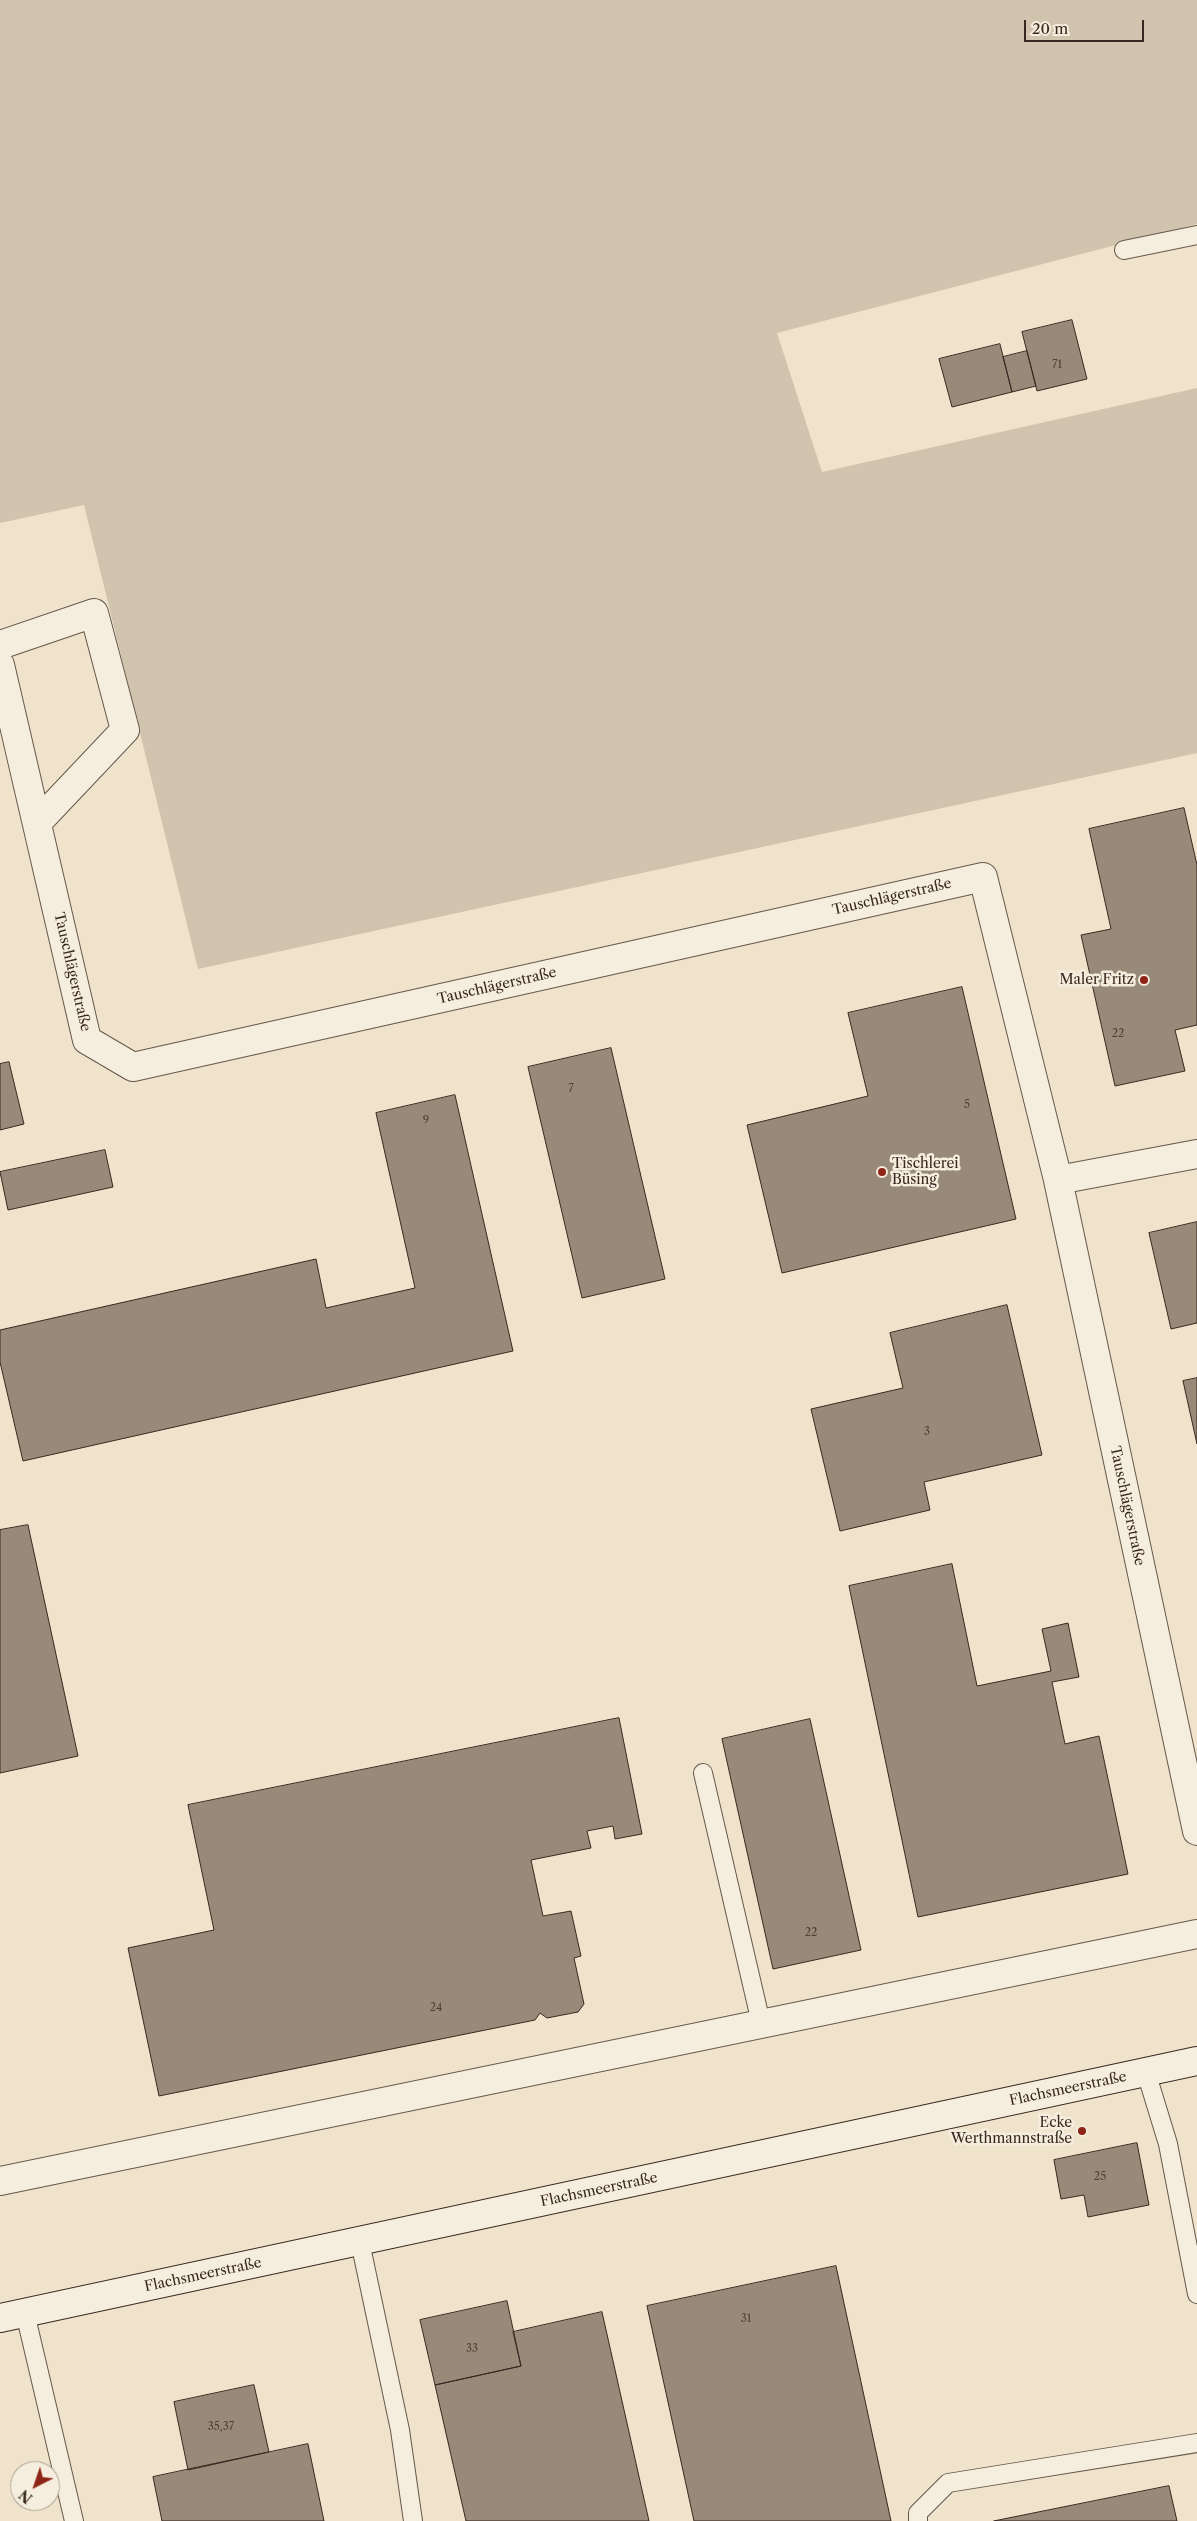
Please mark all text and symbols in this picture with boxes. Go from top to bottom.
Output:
scale bar [1027,10,1147,42]
text: 20 m [1032,19,1068,38]
house number: 71 [1052,358,1062,372]
street label: Tauschlägerstraße [831,875,953,919]
street label: Tauschlägerstraße [50,911,94,1033]
street label: Tauschlägerstraße [436,964,558,1008]
place label: Maler Fritz [1060,972,1134,988]
marker: Maler Fritz [1138,974,1150,986]
house number: 22 [1112,1027,1124,1041]
house number: 7 [568,1082,574,1096]
house number: 5 [964,1098,970,1112]
house number: 9 [423,1114,429,1128]
place label: Tischlerei Büsing [892,1156,959,1188]
marker: Tischlerei Büsing [876,1166,888,1178]
house number: 3 [924,1425,930,1439]
street label: Tauschlägerstraße [1106,1445,1148,1567]
house number: 22 [805,1926,817,1940]
house number: 24 [430,2001,442,2015]
street label: Flachsmeerstraße [1008,2068,1128,2110]
place label: Ecke Werthmannstraße [951,2115,1072,2148]
marker: Ecke Werthmannstraße [1076,2125,1088,2137]
street label: Flachsmeerstraße [539,2169,659,2211]
house number: 25 [1094,2170,1106,2184]
street label: Flachsmeerstraße [143,2254,263,2296]
house number: 31 [741,2312,751,2326]
house number: 33 [466,2342,478,2356]
house number: 35,37 [208,2420,234,2434]
north arrow [10,2461,60,2511]
text: N [15,2486,36,2507]

